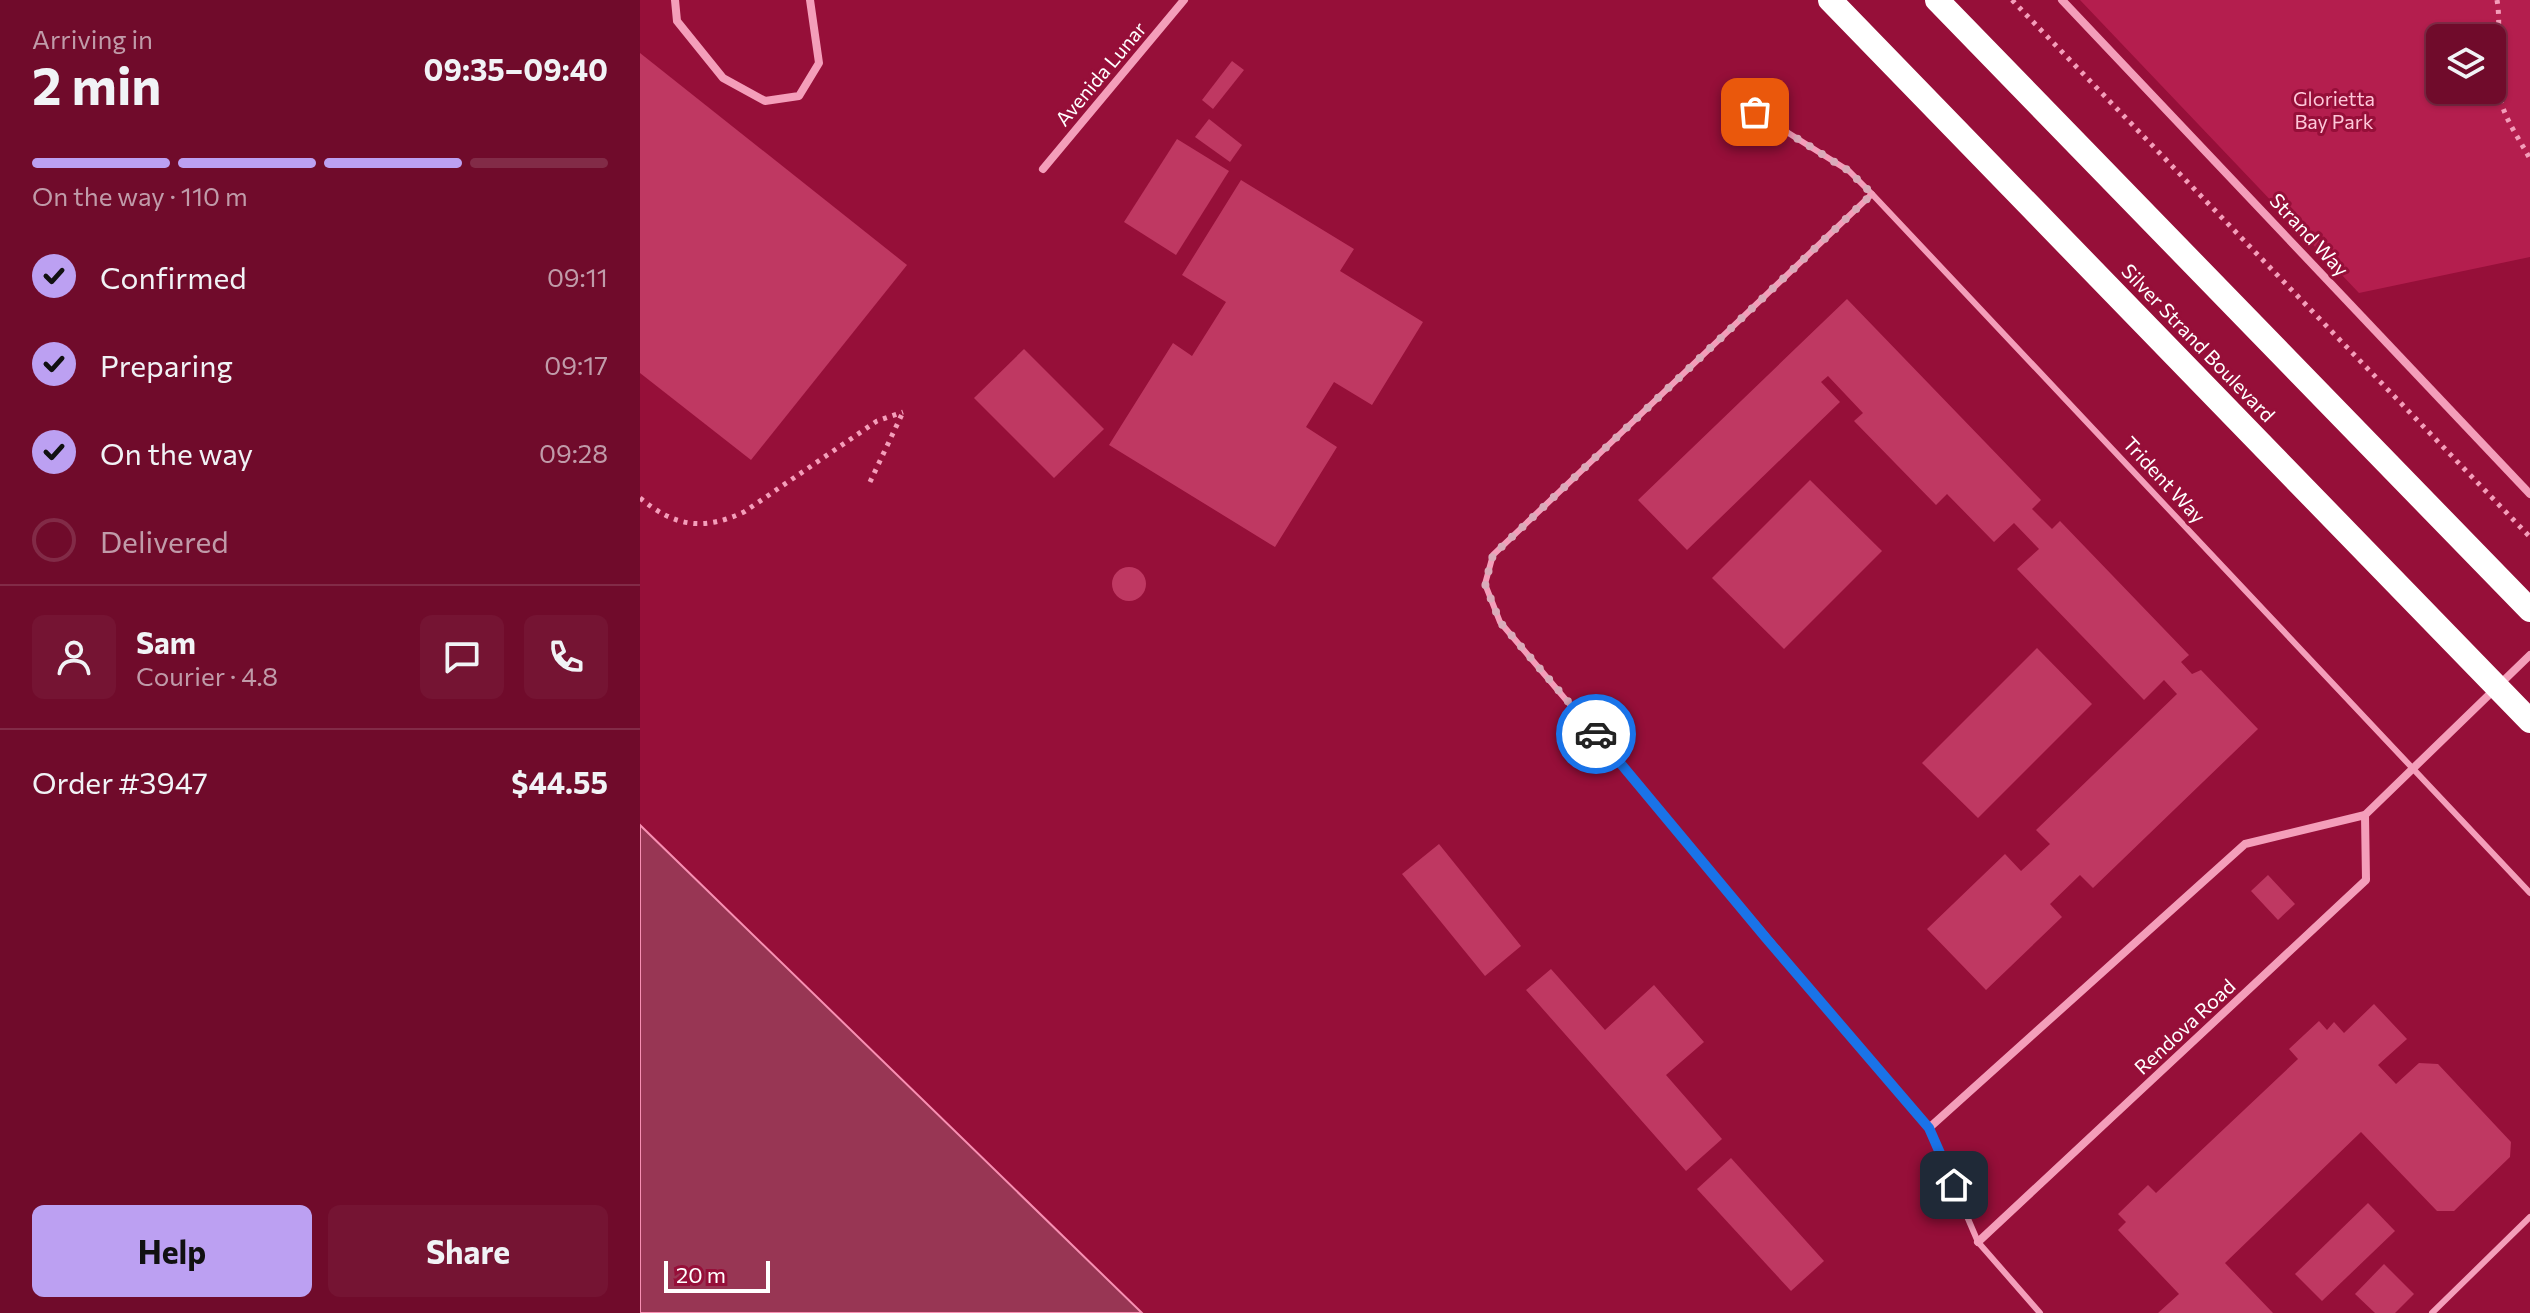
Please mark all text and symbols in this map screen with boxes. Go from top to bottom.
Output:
street label: Avenida Lunar [1050,16,1151,130]
text: Arriving in [32,23,153,54]
map controls [2426,24,2506,104]
button: layers [2426,24,2506,104]
text: 09:35–09:40 [424,50,608,87]
text: 2 min [32,52,161,116]
pin [1721,78,1789,146]
park label: Glorietta Bay Park [2293,86,2375,133]
icon: bag [1733,90,1777,134]
text: On the way · 110 m [32,180,248,211]
street label: Strand Way [2265,188,2354,281]
icon: check [32,254,76,298]
text: Confirmed [100,258,247,295]
street label: Silver Strand Boulevard [2117,258,2280,426]
text: 09:11 [547,261,608,292]
icon: check [32,342,76,386]
text: Preparing [100,346,233,383]
text: 09:17 [544,349,608,380]
icon: check [32,430,76,474]
street label: Trident Way [2119,431,2211,528]
text: On the way [100,434,253,471]
text: 09:28 [539,437,608,468]
text: Delivered [100,522,229,559]
button: person [32,615,116,699]
button: chat [420,615,504,699]
button: phone [524,615,608,699]
text: Sam [136,623,196,660]
text: Courier · 4.8 [136,660,278,691]
courier [1556,694,1636,774]
icon: car [1574,712,1618,756]
text: Order #3947 [32,763,208,800]
text: $44.55 [511,763,608,800]
street label: Rendova Road [2129,974,2240,1079]
pin [1920,1151,1988,1219]
icon: home [1932,1163,1976,1207]
button: Help [32,1205,312,1297]
button: Share [328,1205,608,1297]
scale bar [664,1257,770,1293]
text: 20 m [676,1261,726,1288]

